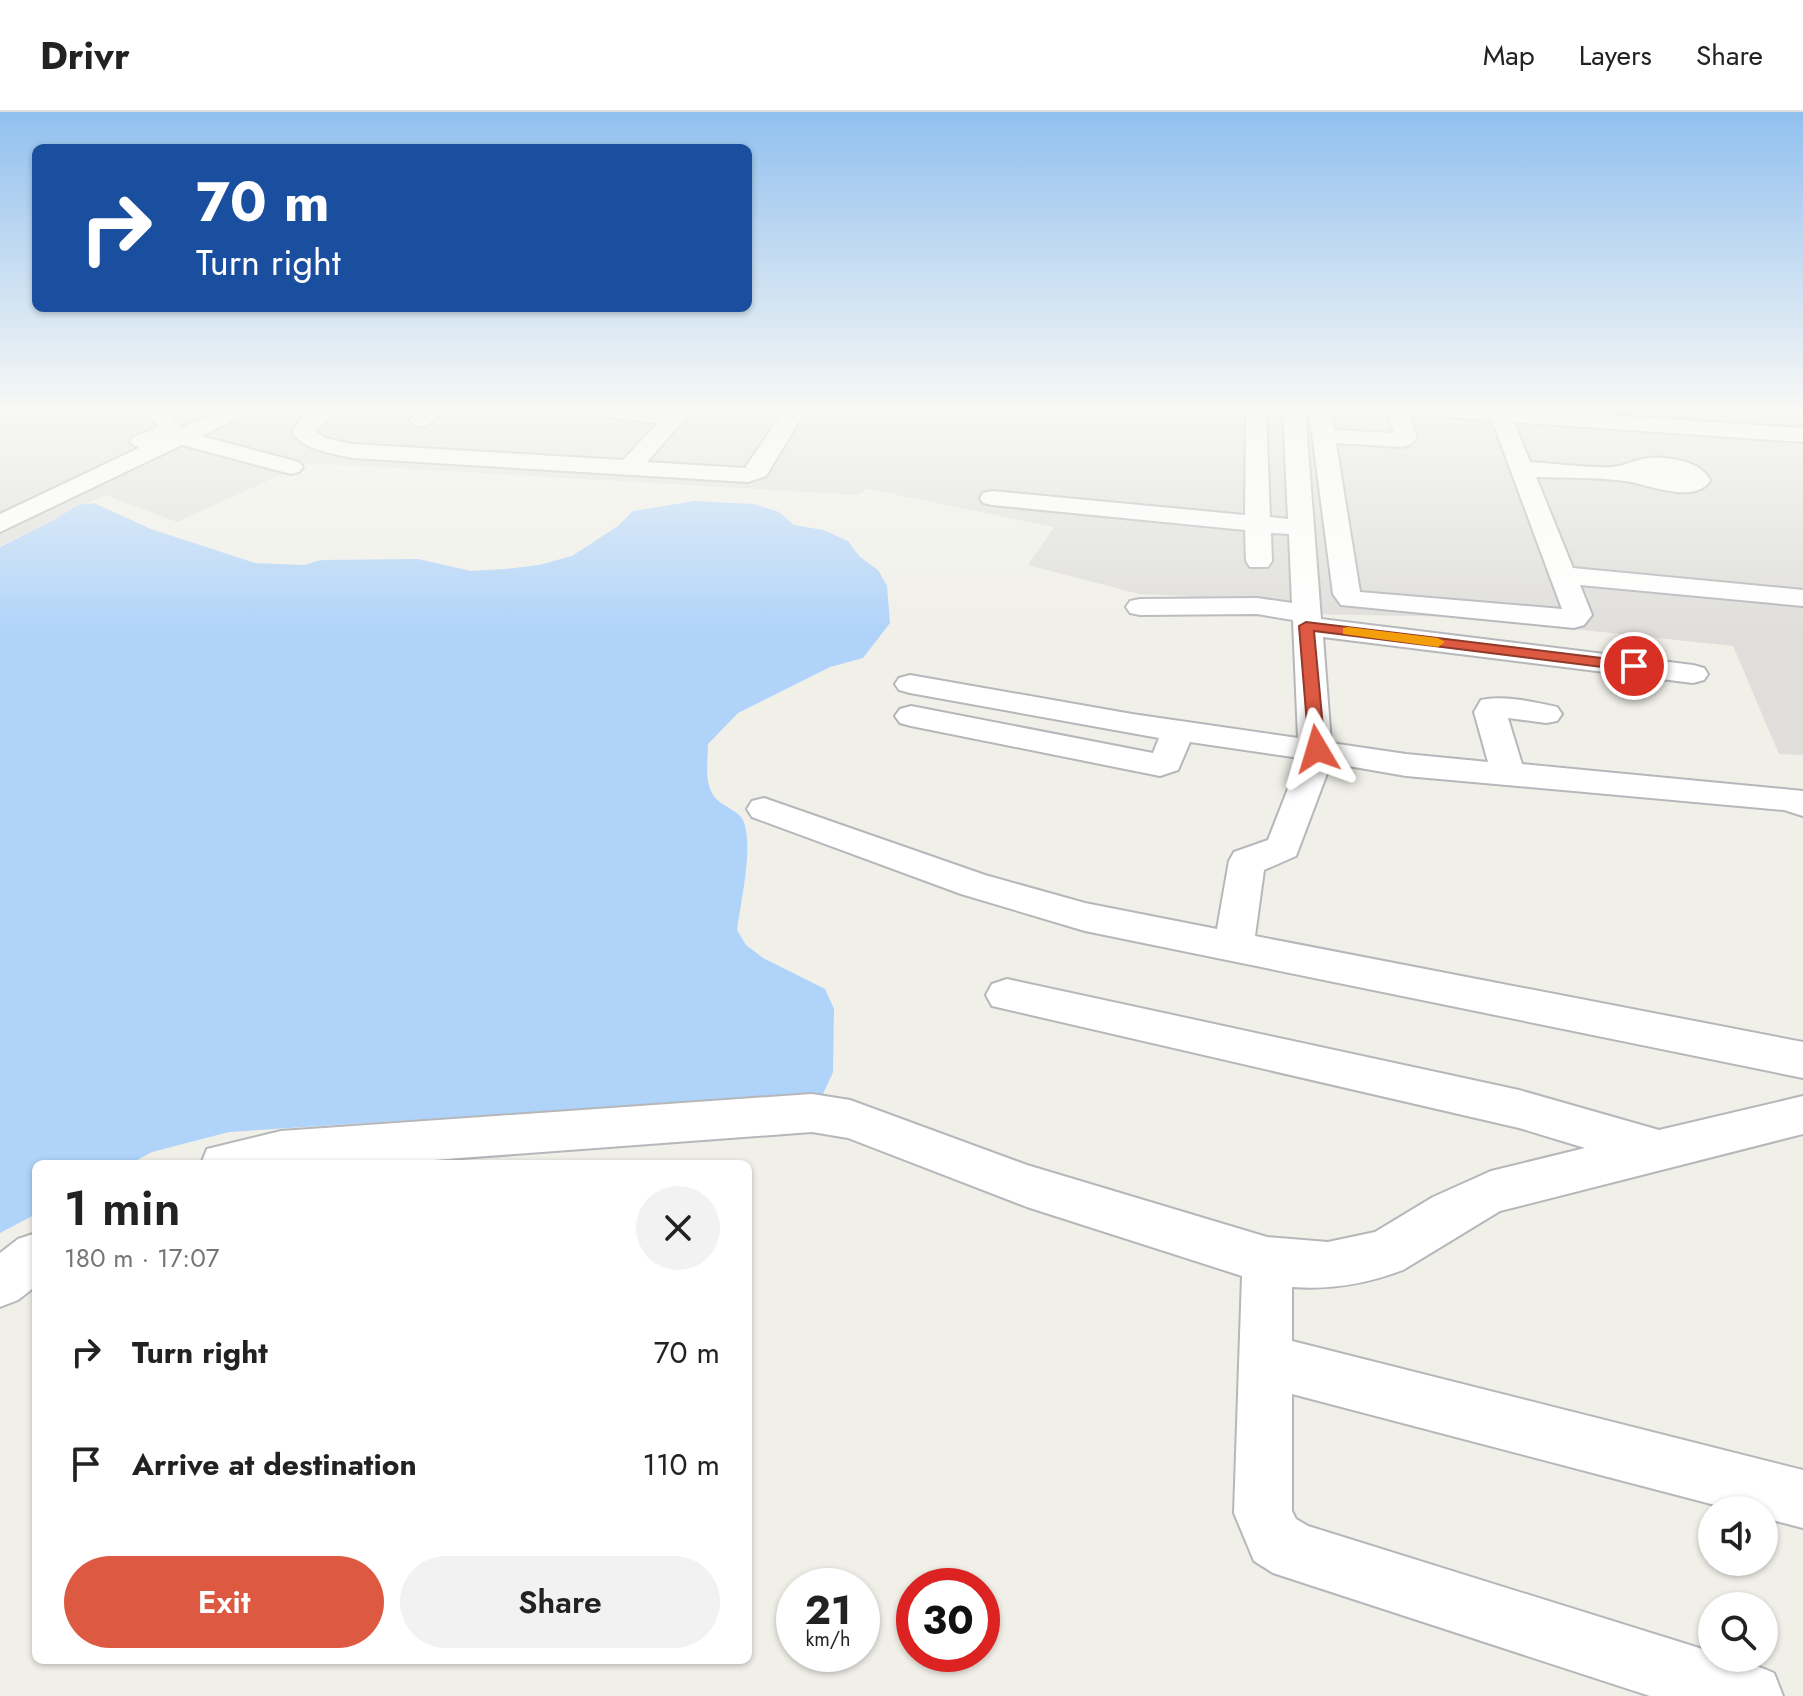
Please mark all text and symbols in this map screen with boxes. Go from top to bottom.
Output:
text: Drivr [40,28,130,83]
text: Map [1483,35,1535,76]
text: Layers [1579,35,1652,76]
text: Share [1696,35,1763,76]
text: 70 m [196,161,330,242]
icon: right [64,176,168,280]
text: Turn right [196,236,341,288]
pin [1600,632,1668,700]
icon: arrive [1612,644,1656,688]
position arrow [1275,707,1359,791]
text: 1 min [64,1174,181,1243]
button: close [636,1186,720,1270]
text: 180 m · 17:07 [64,1239,219,1277]
icon: right [64,1330,108,1374]
text: Turn right [132,1331,268,1374]
text: 70 m [654,1331,720,1374]
icon: arrive [64,1442,108,1486]
text: Arrive at destination [132,1443,417,1486]
text: 110 m [643,1443,720,1486]
map controls [1698,1496,1778,1672]
button: sound [1698,1496,1778,1576]
button: Exit [64,1556,384,1648]
button: Share [400,1556,720,1648]
speed limit sign: 30 [896,1568,1000,1672]
text: 21 [805,1581,851,1639]
button: search [1698,1592,1778,1672]
text: km/h [805,1625,851,1654]

